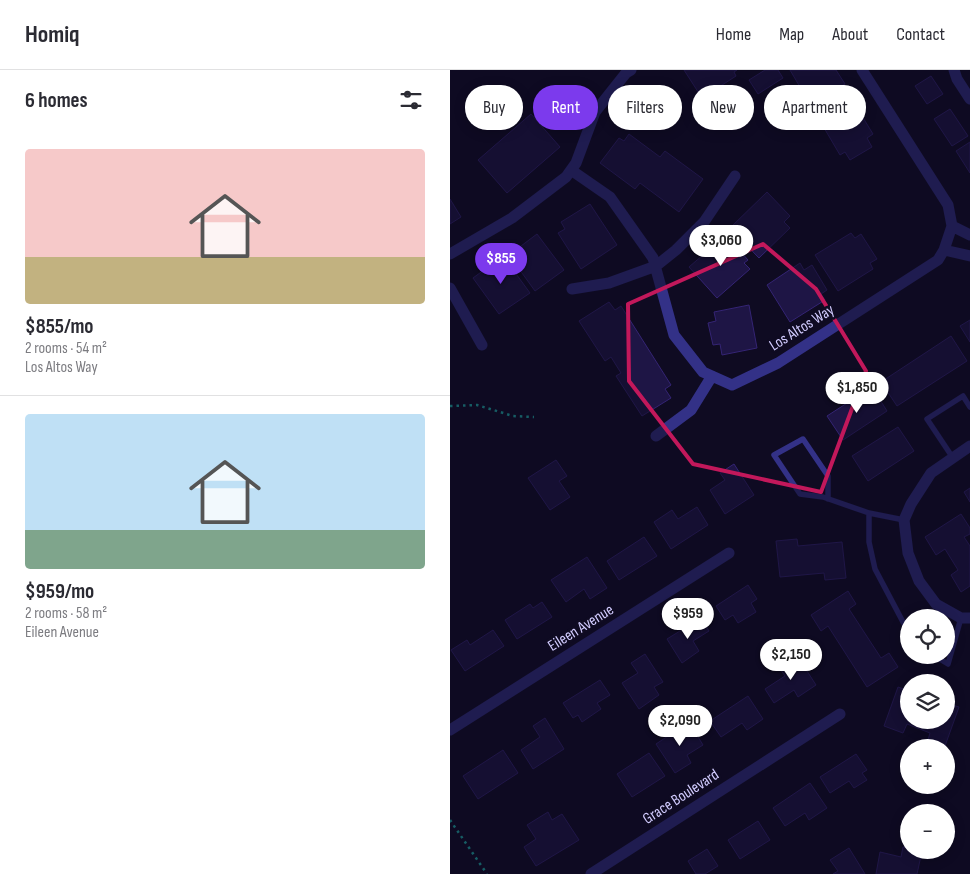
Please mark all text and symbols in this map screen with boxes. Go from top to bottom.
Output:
text: Homiq [25,20,79,49]
text: Home [716,24,751,45]
text: Map [779,24,804,45]
text: About [832,24,868,45]
text: Contact [896,24,945,45]
chip: Buy [465,85,523,130]
chip: Rent [533,85,598,130]
chip: Filters [608,85,682,130]
chip: New [692,85,754,130]
chip: Apartment [764,85,866,130]
icon: filters [397,86,425,114]
text: 6 homes [25,88,88,113]
icon: home [180,181,270,271]
pin: $3,060 [680,224,762,267]
text: $3,060 [700,231,742,250]
pin: $855 [471,242,531,285]
text: $855 [486,249,516,268]
street label: Los Altos Way [766,301,838,355]
text: $855/mo [25,314,93,339]
text: 2 rooms · 54 m² [25,339,107,358]
text: Los Altos Way [25,358,98,377]
pin: $1,850 [816,372,898,414]
text: $1,850 [837,378,877,397]
icon: home [180,447,270,537]
text: $959/mo [25,579,94,604]
pin: $959 [658,598,718,640]
street label: Eileen Avenue [545,600,617,656]
text: 2 rooms · 58 m² [25,604,107,623]
text: $959 [673,604,703,623]
map controls [900,609,955,859]
button: locate [900,609,955,664]
text: Eileen Avenue [25,623,99,642]
pin: $2,150 [750,638,832,681]
text: $2,150 [771,645,811,664]
button: layers [900,674,955,729]
pin: $2,090 [639,704,721,747]
text: $2,090 [659,711,701,730]
button: + [900,739,955,794]
street label: Grace Boulevard [639,765,723,829]
button: − [900,804,955,859]

